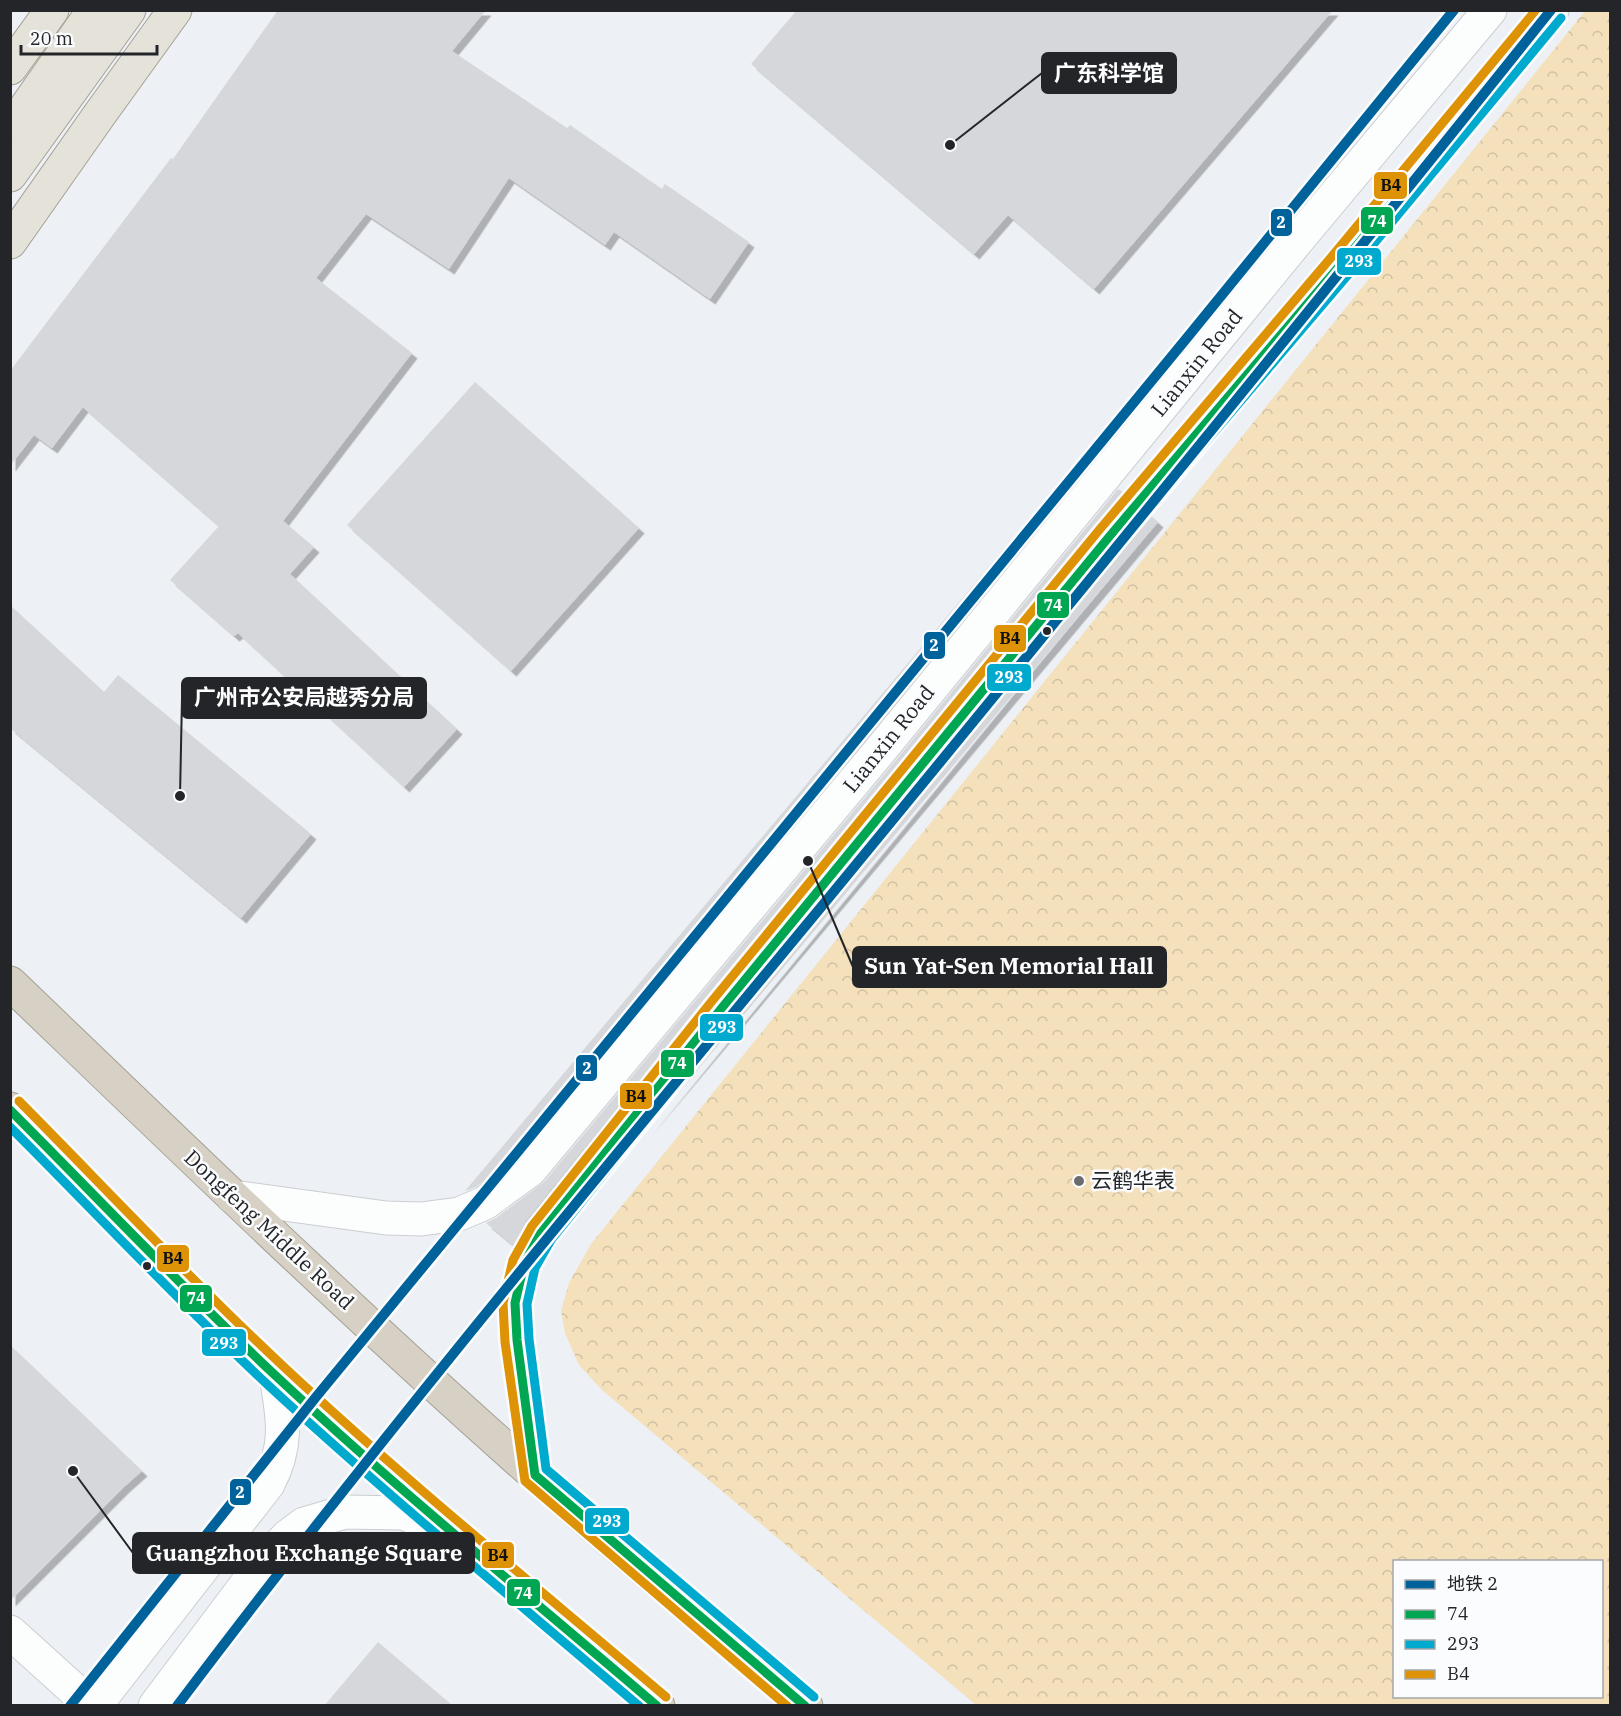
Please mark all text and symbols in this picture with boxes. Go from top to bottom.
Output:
scale bar [21,18,158,56]
text: 20 m [30,27,73,50]
callout: 广东科学馆 [1042,53,1176,93]
text: 广东科学馆 [1054,58,1164,87]
line badge: B4 [1373,171,1408,200]
text: B4 [1381,175,1402,195]
line badge: 74 [1360,206,1394,235]
line badge: 2 [1270,208,1293,237]
text: 74 [1367,211,1387,231]
text: 2 [1276,212,1286,232]
line badge: 293 [1336,247,1382,276]
text: 293 [1345,251,1373,271]
street label: Lianxin Road [1144,303,1248,422]
line badge: 74 [1036,591,1070,619]
text: 74 [1043,595,1063,615]
line badge: B4 [993,624,1027,653]
unlabelled marker [1041,625,1053,637]
text: B4 [1000,628,1021,648]
line badge: 2 [923,631,946,660]
text: 2 [929,635,939,655]
line badge: 293 [986,663,1032,692]
text: 293 [995,667,1023,687]
callout: 广州市公安局越秀分局 [182,678,426,718]
street label: Lianxin Road [836,679,940,798]
text: 广州市公安局越秀分局 [194,682,414,711]
callout: Sun Yat-Sen Memorial Hall [853,947,1166,987]
text: Sun Yat-Sen Memorial Hall [864,951,1154,980]
line badge: 293 [699,1013,744,1042]
text: 293 [708,1017,736,1037]
line badge: 74 [660,1049,695,1078]
text: 74 [667,1053,687,1073]
line badge: 2 [575,1054,598,1082]
text: 2 [582,1058,592,1078]
line badge: B4 [619,1082,653,1110]
text: B4 [626,1086,647,1106]
street label: Dongfeng Middle Road [179,1143,361,1316]
place label: 云鹤华表 [1091,1166,1175,1194]
marker: 云鹤华表 [1072,1174,1086,1188]
line badge: B4 [156,1244,190,1273]
text: B4 [163,1248,184,1268]
unlabelled marker [141,1260,153,1272]
line badge: 74 [179,1284,213,1313]
text: 74 [186,1288,206,1308]
line badge: 293 [201,1328,247,1357]
text: 293 [210,1333,238,1353]
line badge: 2 [229,1478,252,1506]
text: 2 [235,1482,245,1502]
line badge: 293 [584,1507,630,1535]
text: 293 [593,1511,621,1531]
callout: Guangzhou Exchange Square [133,1533,474,1573]
text: Guangzhou Exchange Square [146,1538,462,1567]
line badge: B4 [481,1541,515,1569]
text: B4 [488,1545,509,1565]
legend [1393,1560,1603,1698]
text: 地铁 2 [1447,1572,1498,1595]
line badge: 74 [506,1578,541,1607]
text: 74 [513,1583,533,1603]
text: 74 [1447,1602,1469,1625]
text: 293 [1447,1632,1479,1655]
text: B4 [1447,1662,1470,1685]

